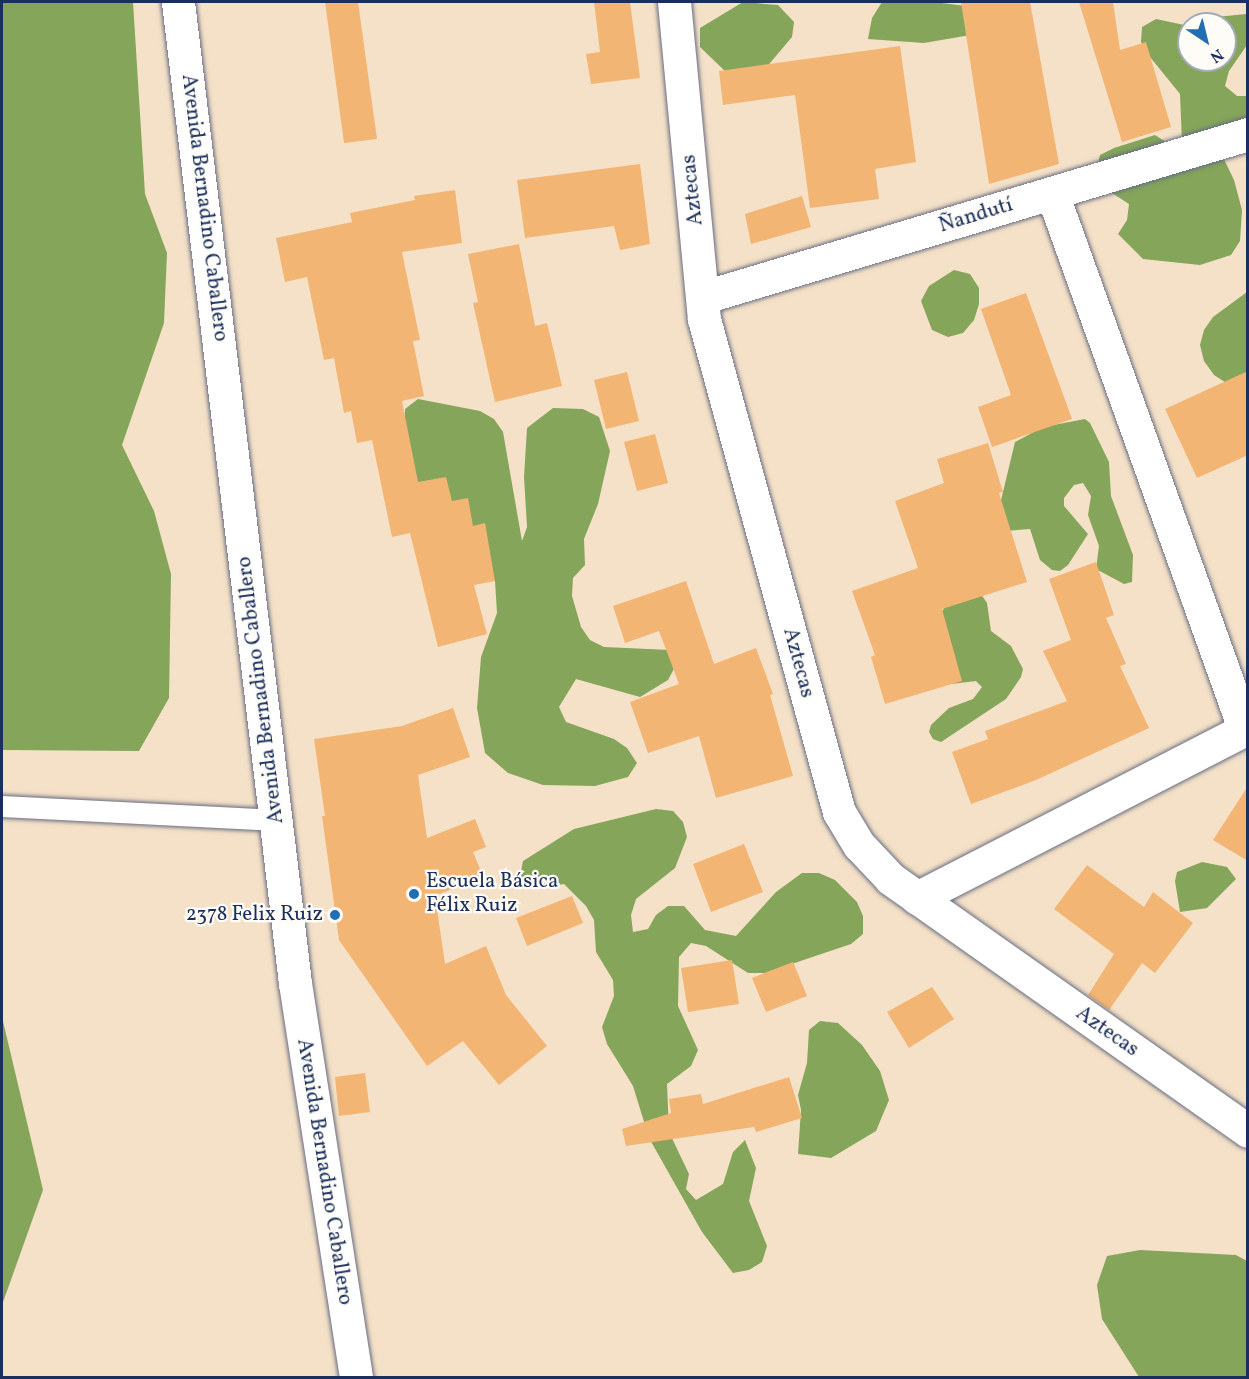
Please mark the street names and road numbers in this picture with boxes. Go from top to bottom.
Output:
street label: Avenida Bernadino Caballero [175,73,233,343]
street label: Aztecas [677,153,709,227]
street label: Ñandutí [936,193,1016,239]
street label: Avenida Bernadino Caballero [232,555,290,825]
street label: Aztecas [777,625,819,701]
street label: Aztecas [1071,1001,1143,1063]
street label: Avenida Bernadino Caballero [290,1037,358,1307]

